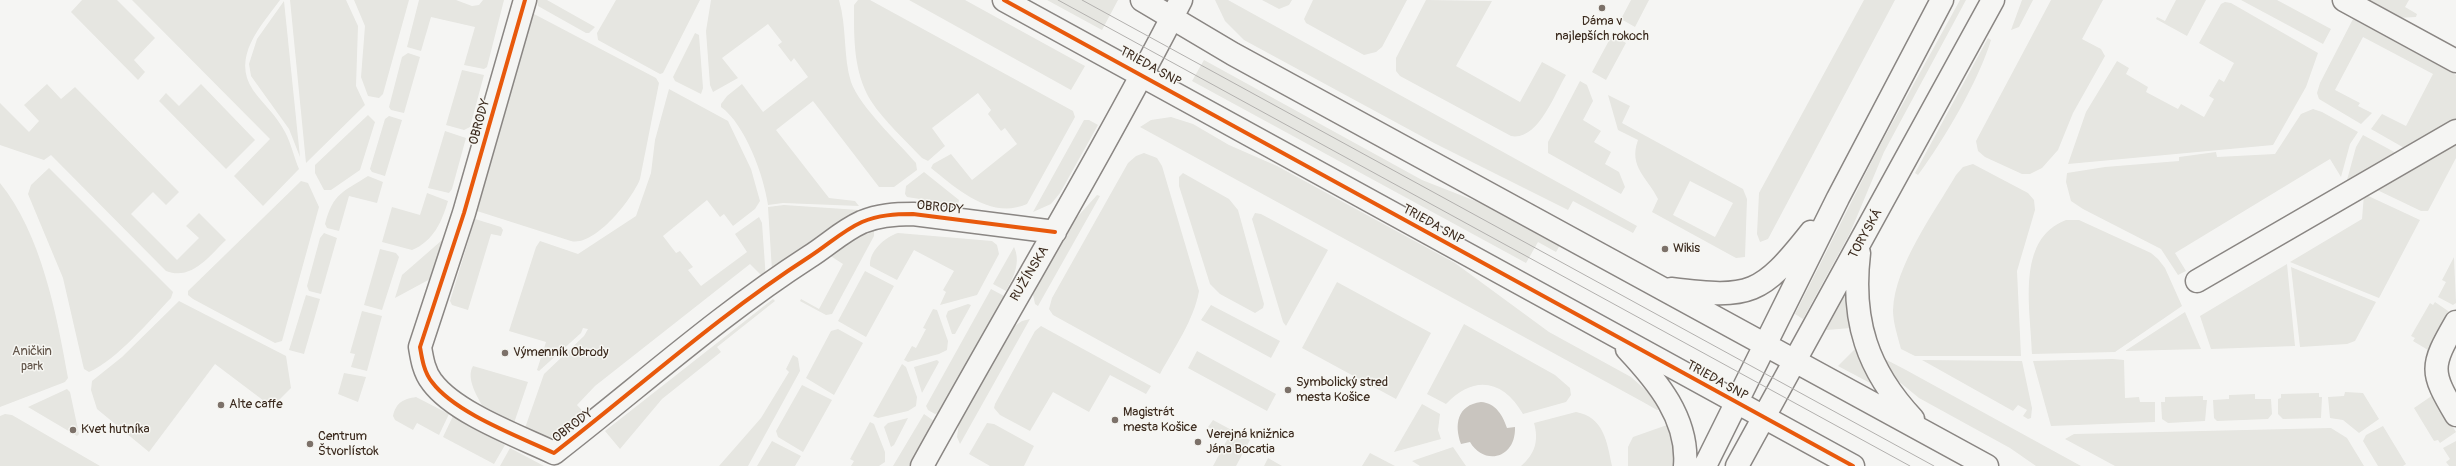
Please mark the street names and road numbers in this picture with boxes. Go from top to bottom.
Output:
street label: TRIEDA SNP [1116,44,1184,90]
street label: OBRODY [466,97,494,147]
street label: OBRODY [916,198,964,218]
street label: TRIEDA SNP [1399,202,1467,248]
street label: TORYSKÁ [1846,206,1886,262]
street label: RUŽÍNSKA [1007,244,1053,304]
street label: TRIEDA SNP [1683,358,1751,404]
street label: OBRODY [549,406,597,446]

